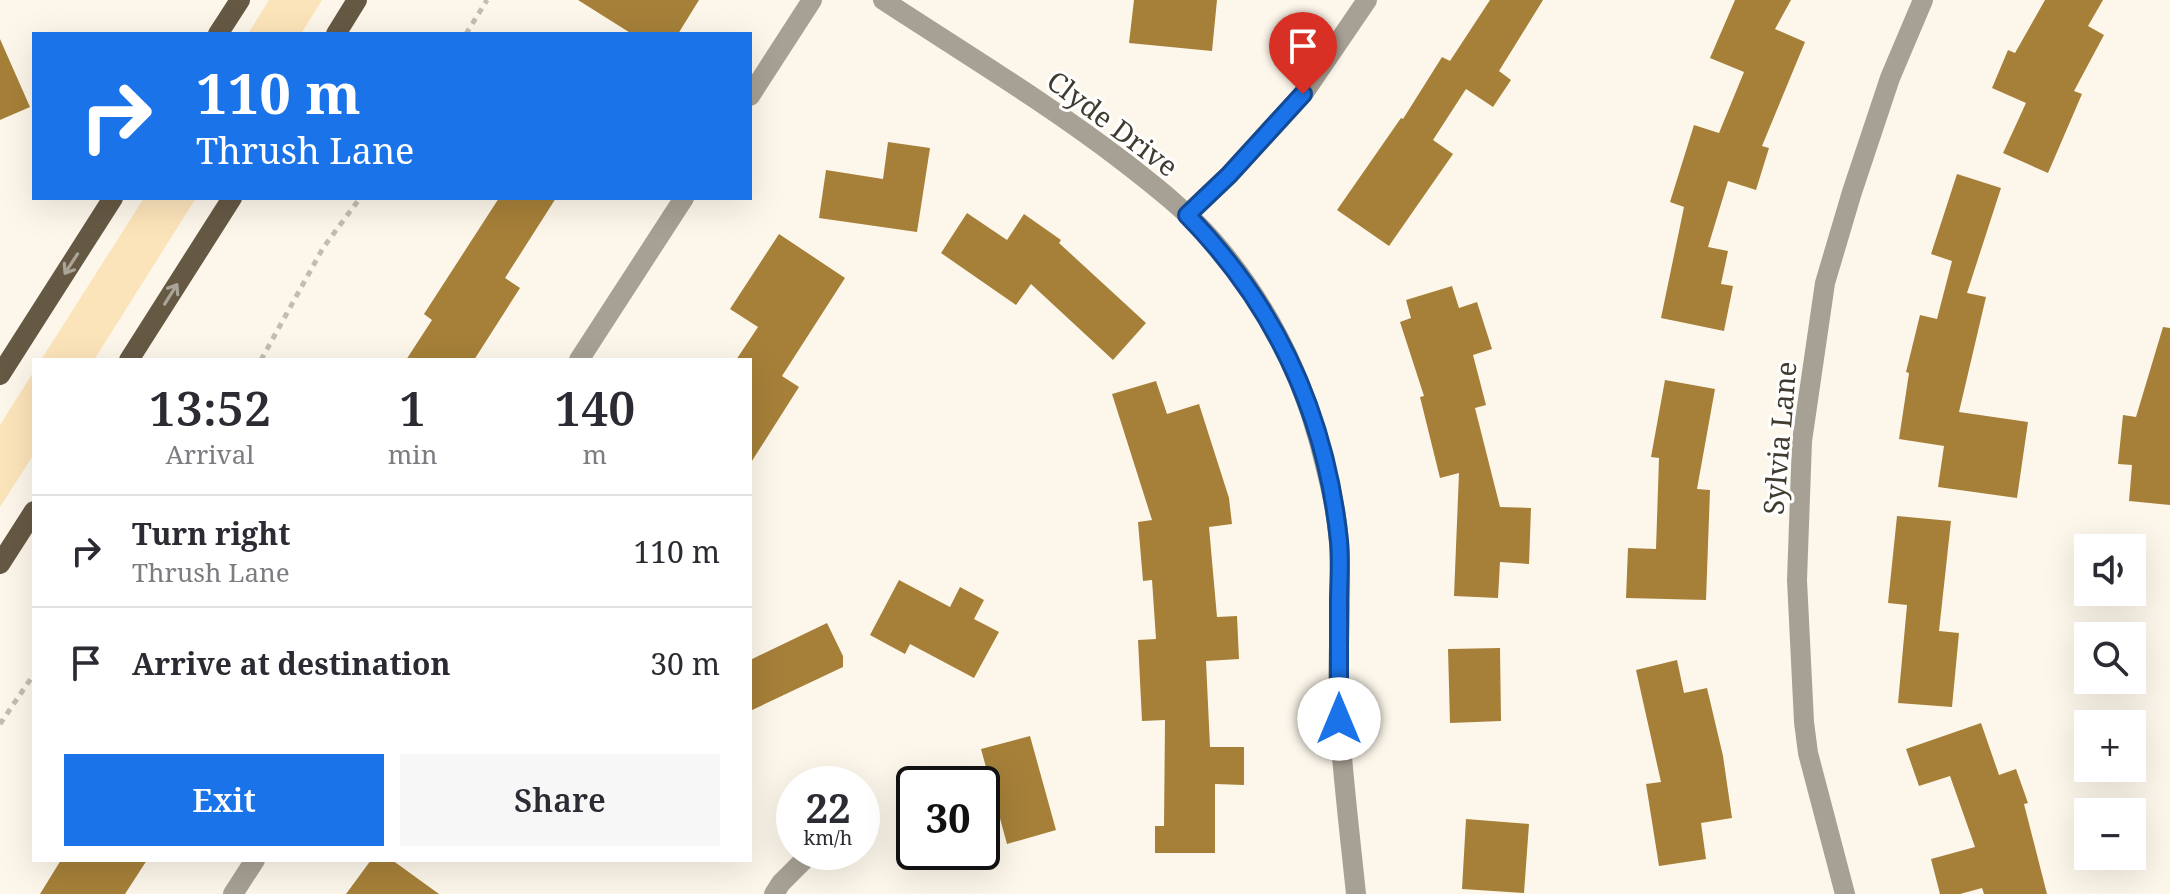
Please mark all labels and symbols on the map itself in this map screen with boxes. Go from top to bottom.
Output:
pin [1269,12,1337,94]
street label: Clyde Drive [1040,61,1186,185]
one-way arrow [63,252,79,275]
one-way arrow [164,283,180,306]
street label: Sylvia Lane [1753,360,1805,516]
position arrow [1297,677,1381,761]
speed limit sign: 30 [896,766,1000,870]

